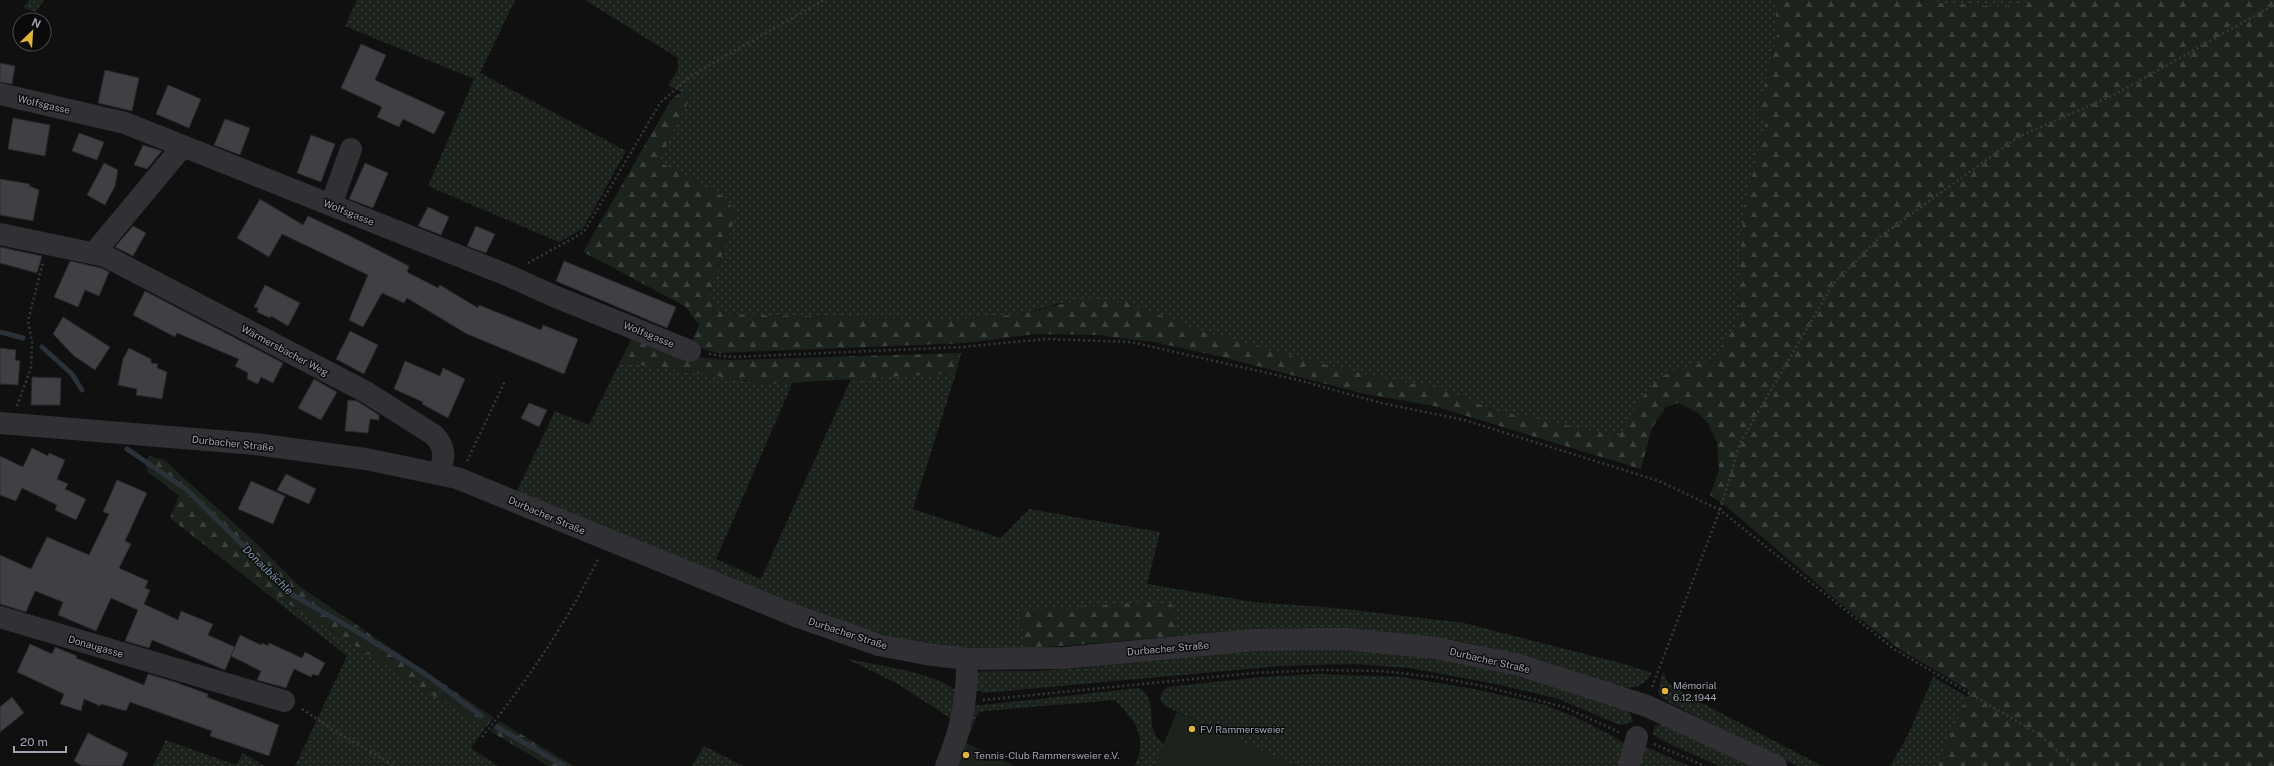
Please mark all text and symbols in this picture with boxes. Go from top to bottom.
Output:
north arrow [12,12,52,52]
text: N [30,16,43,30]
street label: Wolfsgasse [16,92,72,116]
street label: Wolfsgasse [322,196,376,228]
street label: Wolfsgasse [622,318,676,350]
street label: Wärmersbacher Weg [239,322,331,378]
street label: Durbacher Straße [191,433,275,453]
street label: Durbacher Straße [507,493,588,537]
water label: Donaubächle [241,543,295,597]
street label: Durbacher Straße [807,615,889,652]
street label: Donaugasse [67,632,125,660]
street label: Durbacher Straße [1126,638,1210,658]
street label: Durbacher Straße [1448,645,1532,675]
place label: Mémorial 6.12.1944 [1673,679,1717,703]
marker: Mémorial 6.12.1944 [1660,686,1670,696]
place label: FV Rammersweier [1200,723,1285,735]
marker: FV Rammersweier [1187,724,1197,734]
scale bar [14,728,66,754]
text: 20 m [20,735,48,749]
place label: Tennis-Club Rammersweier e.V. [974,749,1120,761]
marker: Tennis-Club Rammersweier e.V. [961,750,971,760]

